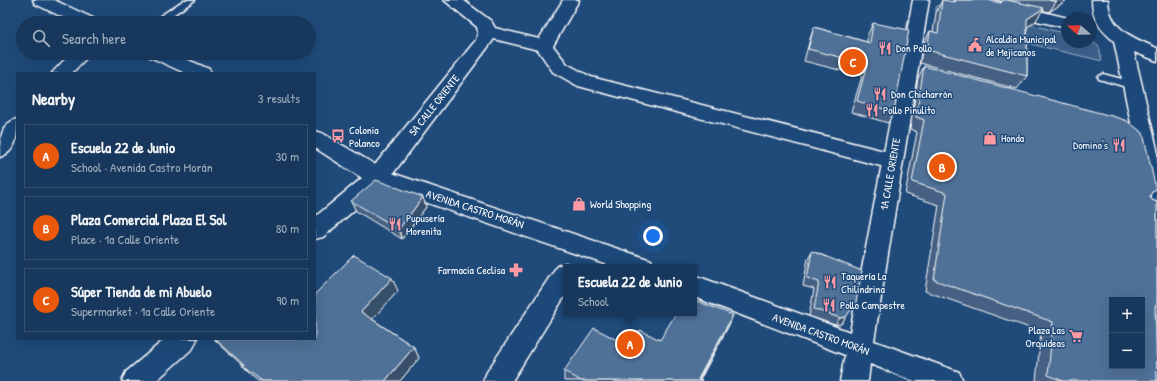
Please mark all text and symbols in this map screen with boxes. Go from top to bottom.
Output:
north arrow [1061,12,1097,48]
search box [16,16,316,60]
icon: search [30,27,52,49]
text: Search here [62,28,126,49]
place label: Alcaldía Municipal de Mejicanos [986,32,1057,59]
public building icon: Alcaldía Municipal de Mejicanos [967,37,983,53]
restaurant icon: Don Pollo [877,40,893,56]
place label: Don Pollo [896,41,933,55]
pin: C [840,47,866,77]
street label: 5A CALLE ORIENTE [406,71,462,138]
restaurant icon: Don Chicharrón [872,86,888,102]
text: Nearby [32,87,75,110]
place label: Don Chicharrón [891,87,952,101]
text: 3 results [258,89,300,107]
restaurant icon: Pollo Pinulito [864,102,880,118]
place label: Pollo Pinulito [883,103,936,117]
place label: Colonia Polanco [349,123,380,150]
bus stop icon: Colonia Polanco [330,128,346,144]
shop icon: Honda [982,130,998,146]
place label: Honda [1001,131,1025,145]
text: Escuela 22 de Junio [71,137,175,158]
street label: 1A CALLE ORIENTE [877,137,903,211]
restaurant icon: Domino's [1111,137,1127,153]
place label: Domino's [1073,138,1108,152]
text: A [43,147,49,165]
text: 30 m [276,147,299,165]
pin: B [929,152,955,182]
text: School · Avenida Castro Morán [71,158,213,176]
street label: AVENIDA CASTRO MORÁN [424,187,526,231]
shop icon: World Shopping [571,196,587,212]
place label: World Shopping [590,197,651,211]
text: Plaza Comercial Plaza El Sol [71,209,226,230]
place label: Pupusería Morenita [406,211,445,238]
restaurant icon: Pupusería Morenita [387,216,403,232]
text: B [43,219,49,237]
text: 80 m [276,219,299,237]
your location [643,226,663,246]
text: Place · 1a Calle Oriente [71,230,179,248]
pharmacy icon: Farmacia Ceclisa [508,262,524,278]
place label: Farmacia Ceclisa [437,263,506,277]
popup [563,264,697,316]
place label: Taquería La Chilindrina [841,269,887,296]
text: Escuela 22 de Junio [578,271,682,292]
restaurant icon: Taquería La Chilindrina [822,274,838,290]
text: Súper Tienda de mi Abuelo [71,281,212,302]
text: C [42,291,50,309]
text: 90 m [277,291,299,309]
text: School [578,292,608,310]
restaurant icon: Pollo Campestre [821,297,837,313]
map controls [1109,297,1145,369]
button: + [1109,297,1145,333]
place label: Pollo Campestre [840,298,906,312]
text: Supermarket · 1a Calle Oriente [71,302,215,320]
street label: AVENIDA CASTRO MORÁN [771,310,871,358]
place label: Plaza Las Orquídeas [1025,323,1065,350]
supermarket icon: Plaza Las Orquídeas [1068,328,1084,344]
pin: A [617,329,643,359]
button: − [1109,333,1145,369]

